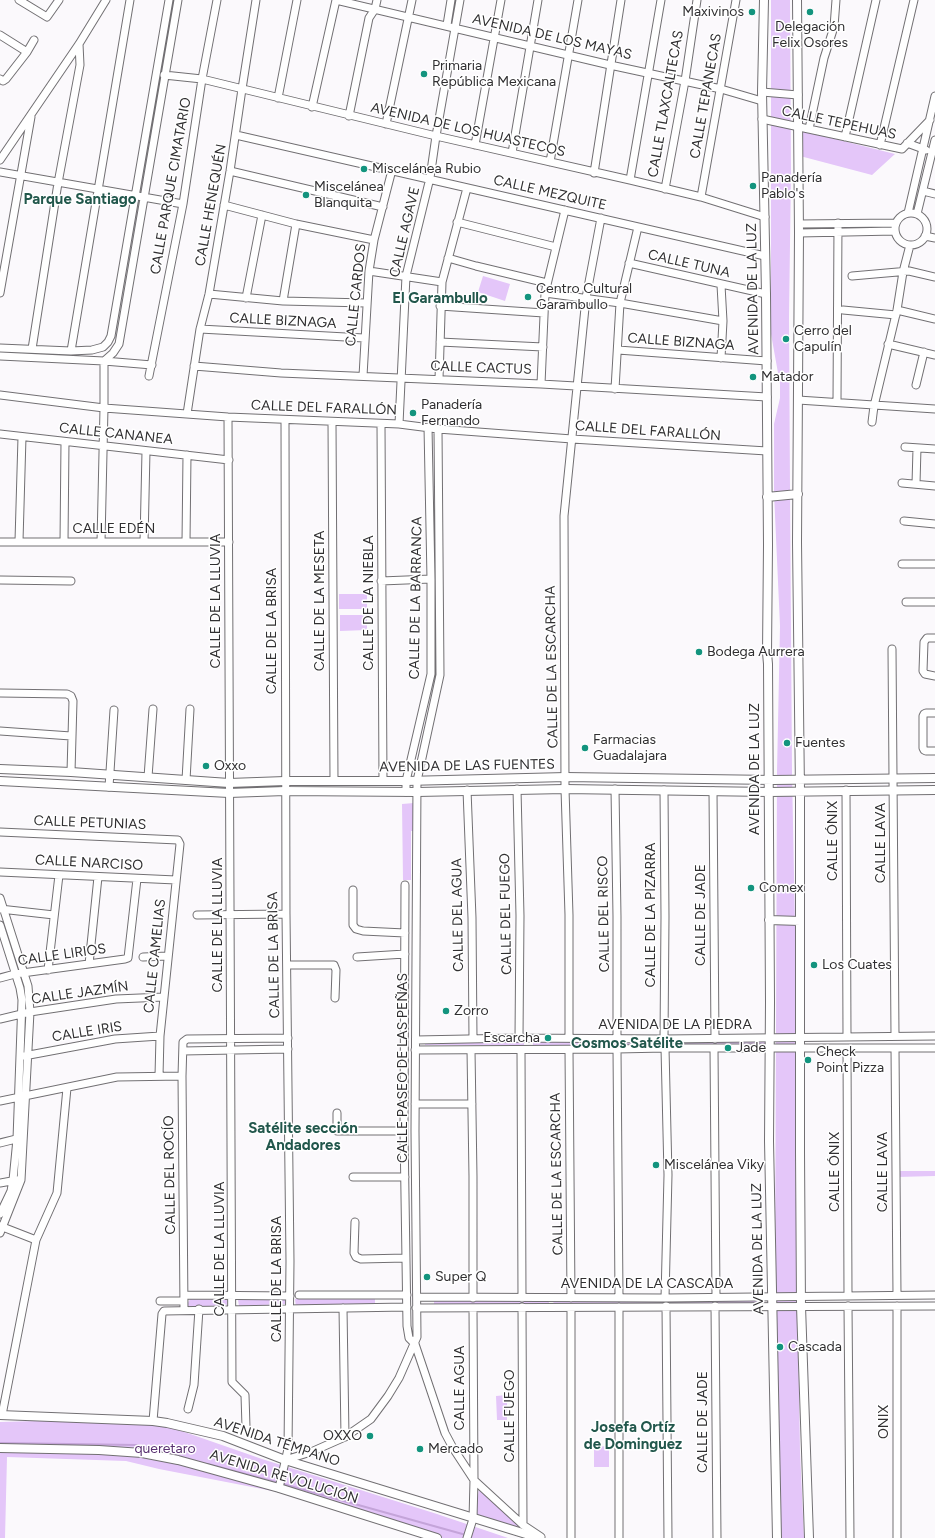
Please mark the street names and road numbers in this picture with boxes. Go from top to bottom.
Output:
street label: AVENIDA DE LOS MAYAS [471,10,633,64]
street label: CALLE TLAXCALTECAS [645,29,687,179]
street label: CALLE TEPANECAS [687,32,725,160]
street label: CALLE PARQUE CIMATARIO [147,96,195,276]
street label: AVENIDA DE LOS HUASTECOS [369,99,567,161]
street label: CALLE TEPEHUAS [780,103,898,143]
street label: CALLE HENEQUÉN [192,143,230,267]
street label: CALLE MEZQUITE [492,172,608,214]
street label: CALLE AGAVE [386,185,424,279]
street label: AVENIDA DE LA LUZ [743,223,763,355]
street label: CALLE CARDOS [342,243,370,347]
street label: CALLE TUNA [646,246,732,282]
street label: CALLE BIZNAGA [229,310,337,332]
street label: CALLE BIZNAGA [627,330,735,354]
street label: CALLE CACTUS [430,358,532,378]
street label: CALLE DEL FARALLÓN [251,397,397,419]
street label: CALLE DEL FARALLÓN [575,418,721,444]
street label: CALLE CANANEA [58,420,174,448]
street label: CALLE DE LA BARRANCA [406,516,426,680]
street label: CALLE EDÉN [73,521,155,537]
street label: CALLE DE LA MESETA [312,531,328,671]
street label: CALLE DE LA LLUVIA [208,534,224,668]
street label: CALLE DE LA NIEBLA [361,535,377,671]
street label: CALLE DE LA BRISA [264,568,280,694]
street label: CALLE DE LA ESCARCHA [542,585,562,749]
street label: AVENIDA DE LA LUZ [747,703,763,835]
street label: AVENIDA DE LAS FUENTES [379,756,555,776]
street label: CALLE ÓNIX [825,801,841,881]
street label: CALLE LAVA [873,803,889,883]
street label: CALLE PETUNIAS [33,813,147,833]
street label: CALLE DE LA PIZARRA [643,843,659,987]
street label: CALLE NARCISO [34,852,144,874]
street label: CALLE DEL FUEGO [497,853,515,975]
street label: CALLE DEL RISCO [595,856,613,972]
street label: CALLE DE LA LLUVIA [210,858,226,992]
street label: CALLE DEL AGUA [449,858,467,972]
street label: CALLE DE JADE [693,864,709,966]
street label: CALLE DE LA BRISA [264,892,284,1018]
street label: CALLE CAMELIAS [141,898,169,1014]
street label: CALLE LIRIOS [17,940,107,970]
street label: CALLE PASEO DE LAS PEÑAS [395,973,411,1163]
street label: CALLE JAZMÍN [30,978,130,1008]
street label: AVENIDA DE LA PIEDRA [598,1017,752,1033]
street label: CALLE IRIS [51,1018,123,1046]
street label: CALLE DE LA ESCARCHA [547,1092,567,1256]
street label: CALLE DEL ROCÍO [161,1115,179,1235]
street label: CALLE ÓNIX [827,1132,843,1212]
street label: CALLE LAVA [875,1132,891,1212]
street label: CALLE DE LA LLUVIA [212,1182,228,1316]
street label: AVENIDA DE LA LUZ [748,1183,768,1315]
street label: CALLE DE LA BRISA [269,1216,285,1342]
street label: AVENIDA DE LA CASCADA [561,1276,733,1292]
street label: CALLE AGUA [452,1345,468,1431]
street label: CALLE FUEGO [502,1369,518,1463]
street label: CALLE DE JADE [695,1371,711,1473]
street label: ONIX [876,1405,892,1439]
street label: AVENIDA TÉMPANO [212,1414,342,1470]
street label: AVENIDA REVOLUCIÓN [208,1446,360,1508]

